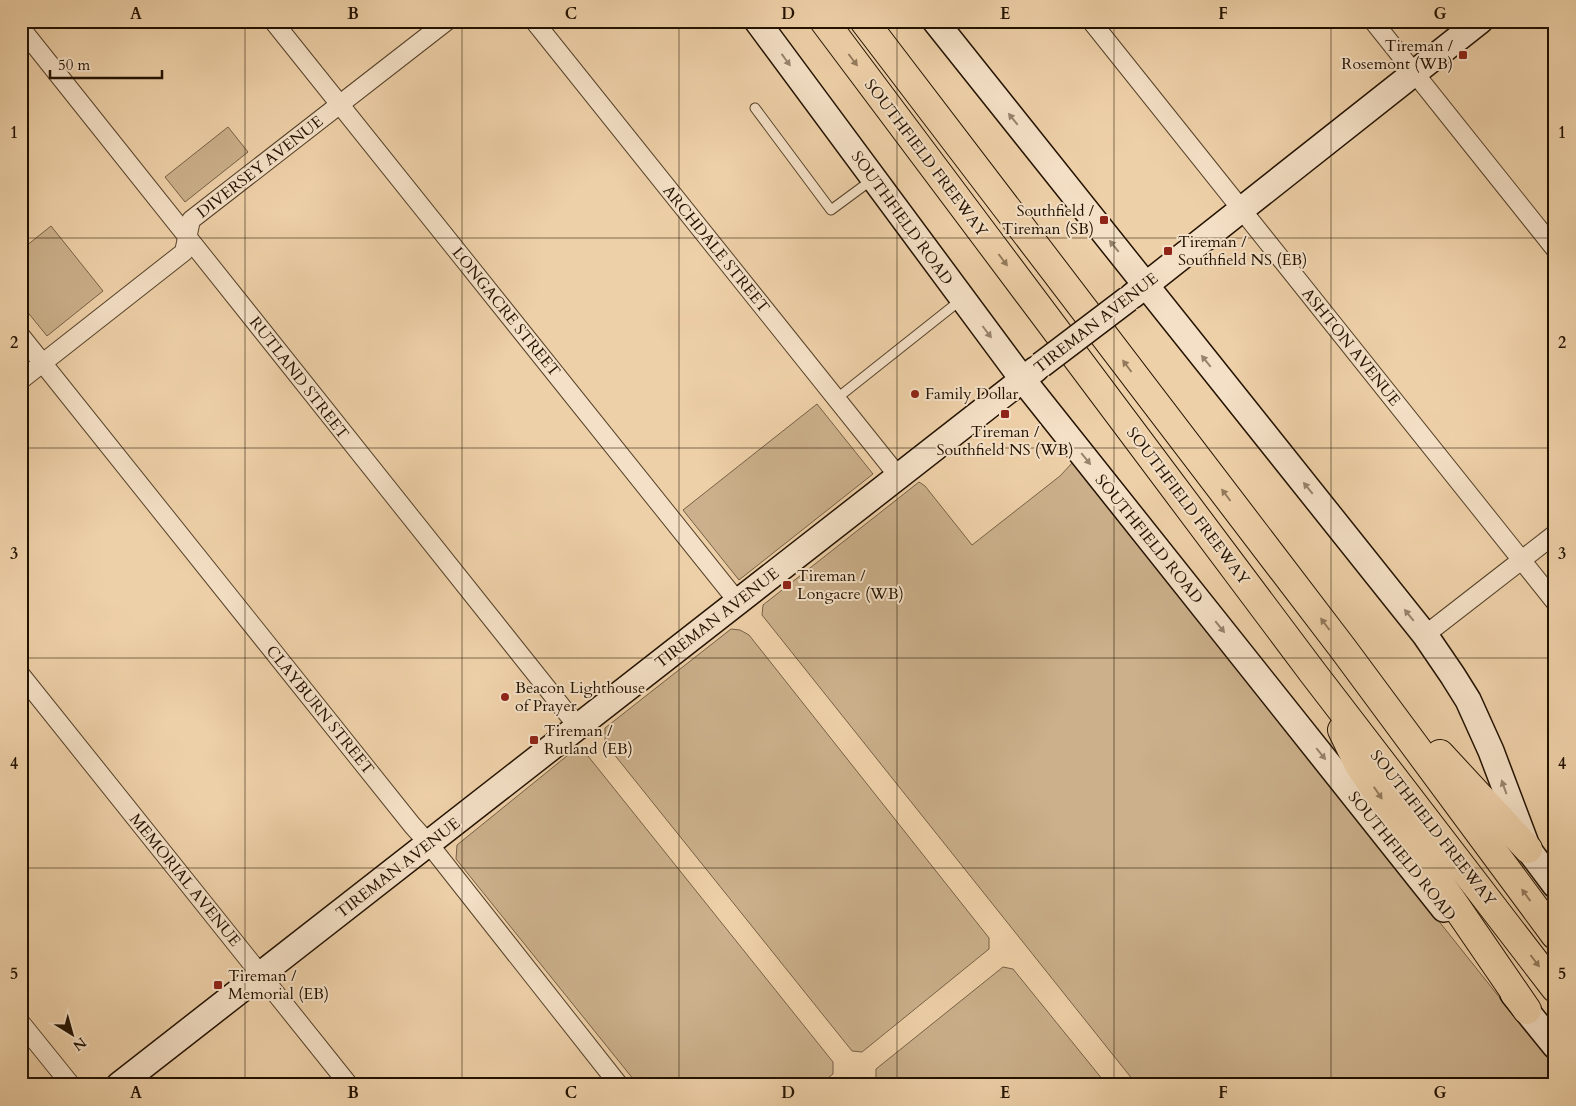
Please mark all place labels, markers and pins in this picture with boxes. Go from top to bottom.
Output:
place label: Tireman / Rosemont (WB) [1341,35,1454,75]
marker: Tireman / Rosemont (WB) [1457,49,1469,61]
place label: Southfield / Tireman (SB) [1002,200,1095,240]
marker: Southfield / Tireman (SB) [1098,214,1110,226]
place label: Tireman / Southfield NS (EB) [1178,231,1307,271]
marker: Tireman / Southfield NS (EB) [1162,245,1174,257]
place label: Family Dollar [925,383,1019,405]
marker: Family Dollar [909,388,921,400]
marker: Tireman / Southfield NS (WB) [999,408,1011,420]
place label: Tireman / Southfield NS (WB) [936,421,1074,461]
place label: Tireman / Longacre (WB) [797,565,904,605]
marker: Tireman / Longacre (WB) [781,579,793,591]
place label: Beacon Lighthouse of Prayer [515,677,645,717]
marker: Beacon Lighthouse of Prayer [499,691,511,703]
place label: Tireman / Rutland (EB) [544,720,633,760]
marker: Tireman / Rutland (EB) [528,734,540,746]
place label: Tireman / Memorial (EB) [228,965,329,1005]
marker: Tireman / Memorial (EB) [212,979,224,991]

